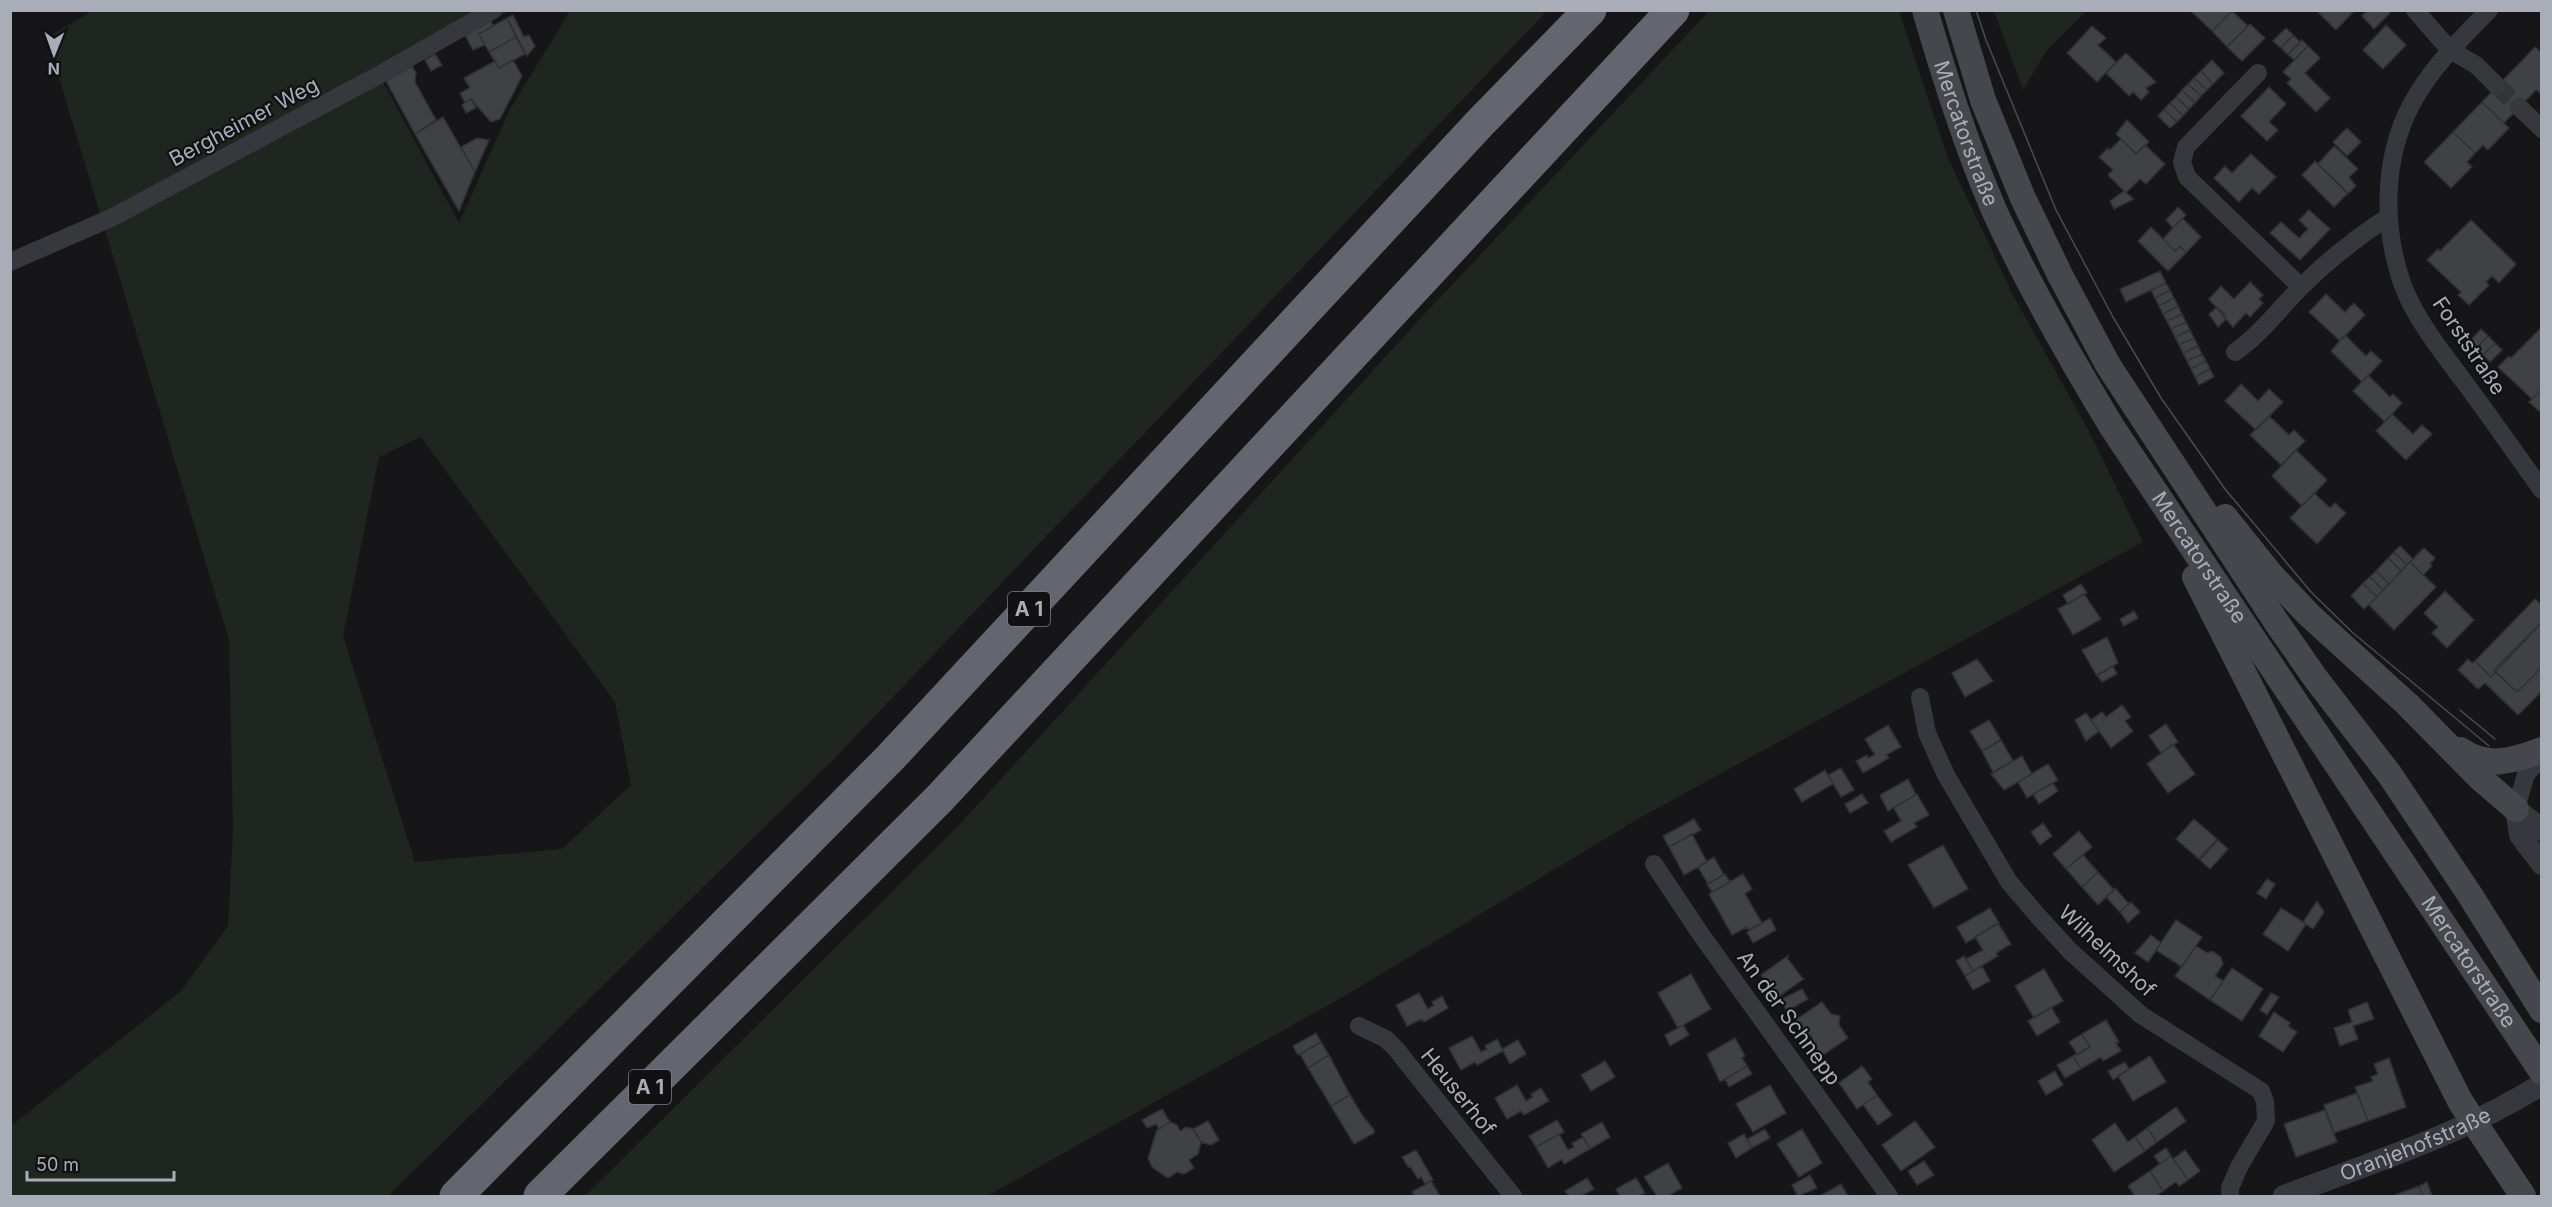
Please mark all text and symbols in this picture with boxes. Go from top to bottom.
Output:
north arrow [24,24,84,84]
street label: Mercatorstraße [1929,57,2004,210]
text: N [47,59,60,79]
street label: Bergheimer Weg [165,72,323,171]
street label: Forststraße [2428,292,2511,399]
street label: Mercatorstraße [2147,487,2252,628]
road number: A 1 [1008,592,1050,626]
street label: Mercatorstraße [2416,891,2522,1032]
street label: Wilhelmshof [2054,900,2161,1002]
street label: An der Schnepp [1732,946,1847,1090]
street label: Heuserhof [1416,1043,1501,1140]
road number: A 1 [629,1070,671,1104]
street label: Oranjehofstraße [2336,1102,2495,1186]
scale bar [27,1144,174,1182]
text: 50 m [36,1154,79,1175]

